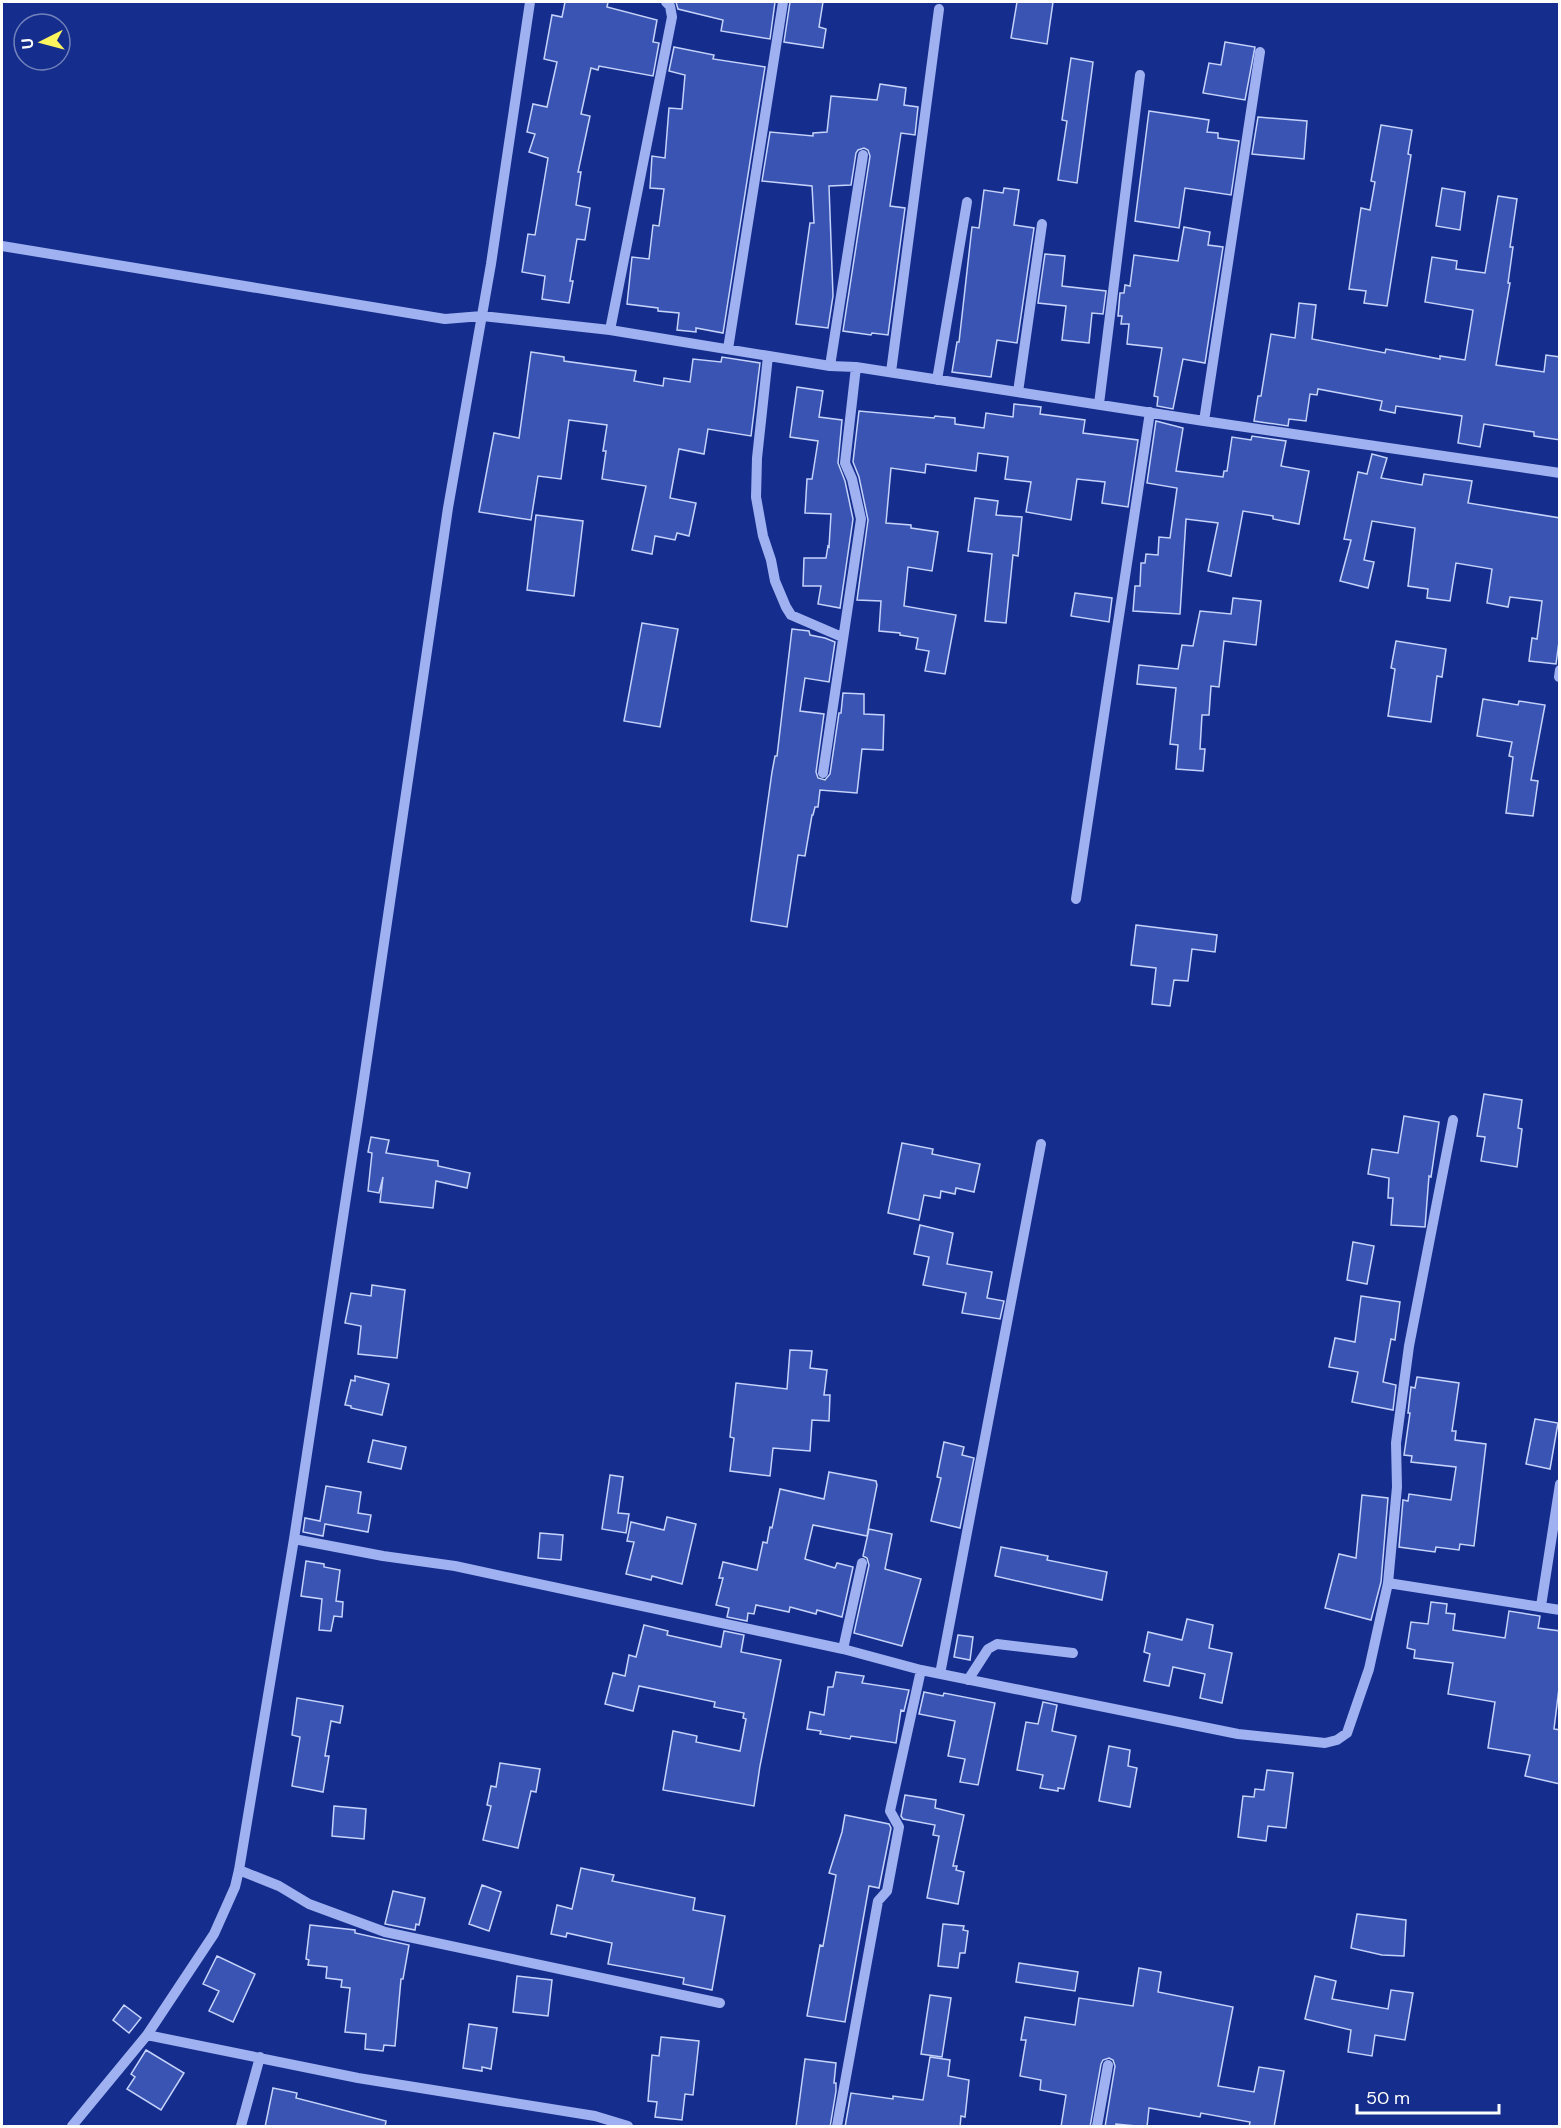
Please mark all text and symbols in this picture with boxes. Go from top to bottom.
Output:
north arrow [12,12,72,72]
text: U [17,37,39,50]
scale bar [1357,2077,1500,2115]
text: 50 m [1366,2086,1410,2110]

